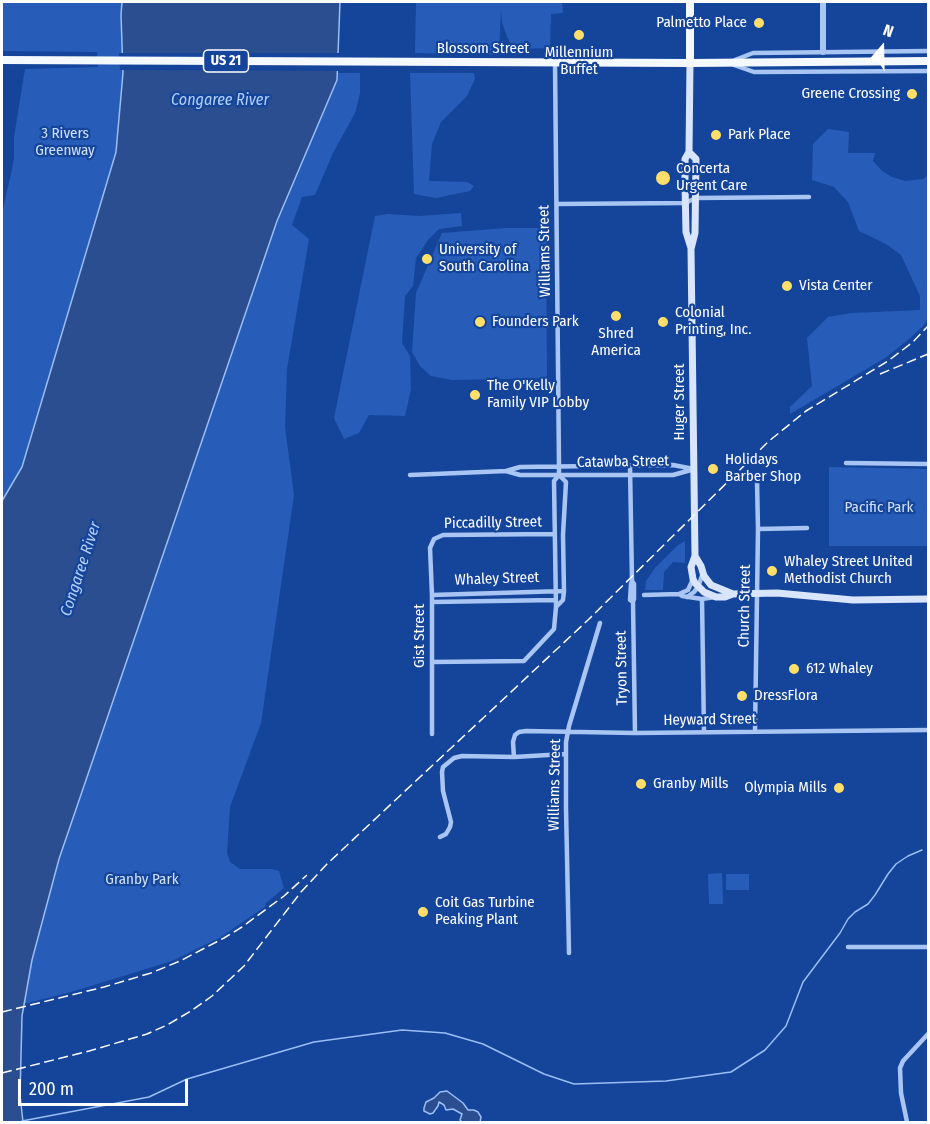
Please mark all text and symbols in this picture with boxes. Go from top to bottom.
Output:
place label: Palmetto Place [656,14,747,32]
marker: Palmetto Place [752,16,766,30]
north arrow [852,18,912,78]
text: N [881,20,896,41]
marker: Millennium Buffet [572,28,586,42]
street label: Blossom Street [437,40,529,58]
place label: Millennium Buffet [545,44,613,79]
road number: US 21 [204,50,248,72]
place label: Greene Crossing [801,85,900,103]
marker: Greene Crossing [905,87,919,101]
water label: Congaree River [171,91,269,111]
park label: 3 Rivers Greenway [35,125,95,160]
place label: Park Place [728,126,791,144]
marker: Park Place [709,128,723,142]
place label: Concerta Urgent Care [676,160,747,195]
marker: Concerta Urgent Care [654,169,672,187]
street label: Williams Street [535,205,555,297]
place label: University of South Carolina [439,241,529,276]
marker: University of South Carolina [420,252,434,266]
place label: Vista Center [799,277,872,295]
marker: Vista Center [780,279,794,293]
place label: Colonial Printing, Inc. [675,304,751,339]
marker: Shred America [609,309,623,323]
place label: Founders Park [492,313,579,331]
marker: Founders Park [473,315,487,329]
marker: Colonial Printing, Inc. [656,315,670,329]
place label: Shred America [591,325,641,360]
street label: Huger Street [671,364,689,440]
place label: The O'Kelly Family VIP Lobby [487,377,589,412]
marker: The O'Kelly Family VIP Lobby [468,388,482,402]
place label: Holidays Barber Shop [725,451,801,486]
street label: Catawba Street [577,452,669,472]
marker: Holidays Barber Shop [706,462,720,476]
park label: Pacific Park [844,499,914,517]
street label: Piccadilly Street [444,513,542,533]
water label: Congaree River [57,519,105,619]
place label: Whaley Street United Methodist Church [784,553,913,588]
street label: Church Street [735,564,755,648]
marker: Whaley Street United Methodist Church [765,564,779,578]
street label: Whaley Street [454,569,540,589]
street label: Gist Street [411,604,429,668]
street label: Tryon Street [612,631,632,705]
place label: 612 Whaley [806,660,873,678]
marker: 612 Whaley [787,662,801,676]
place label: DressFlora [754,687,818,705]
marker: DressFlora [735,689,749,703]
street label: Heyward Street [663,710,757,730]
street label: Williams Street [545,739,565,831]
place label: Granby Mills [653,775,729,793]
marker: Granby Mills [634,777,648,791]
place label: Olympia Mills [744,779,827,797]
marker: Olympia Mills [832,781,846,795]
park label: Granby Park [105,871,179,889]
place label: Coit Gas Turbine Peaking Plant [435,894,535,929]
marker: Coit Gas Turbine Peaking Plant [416,905,430,919]
scale bar [21,1067,190,1105]
text: 200 m [29,1078,74,1100]

